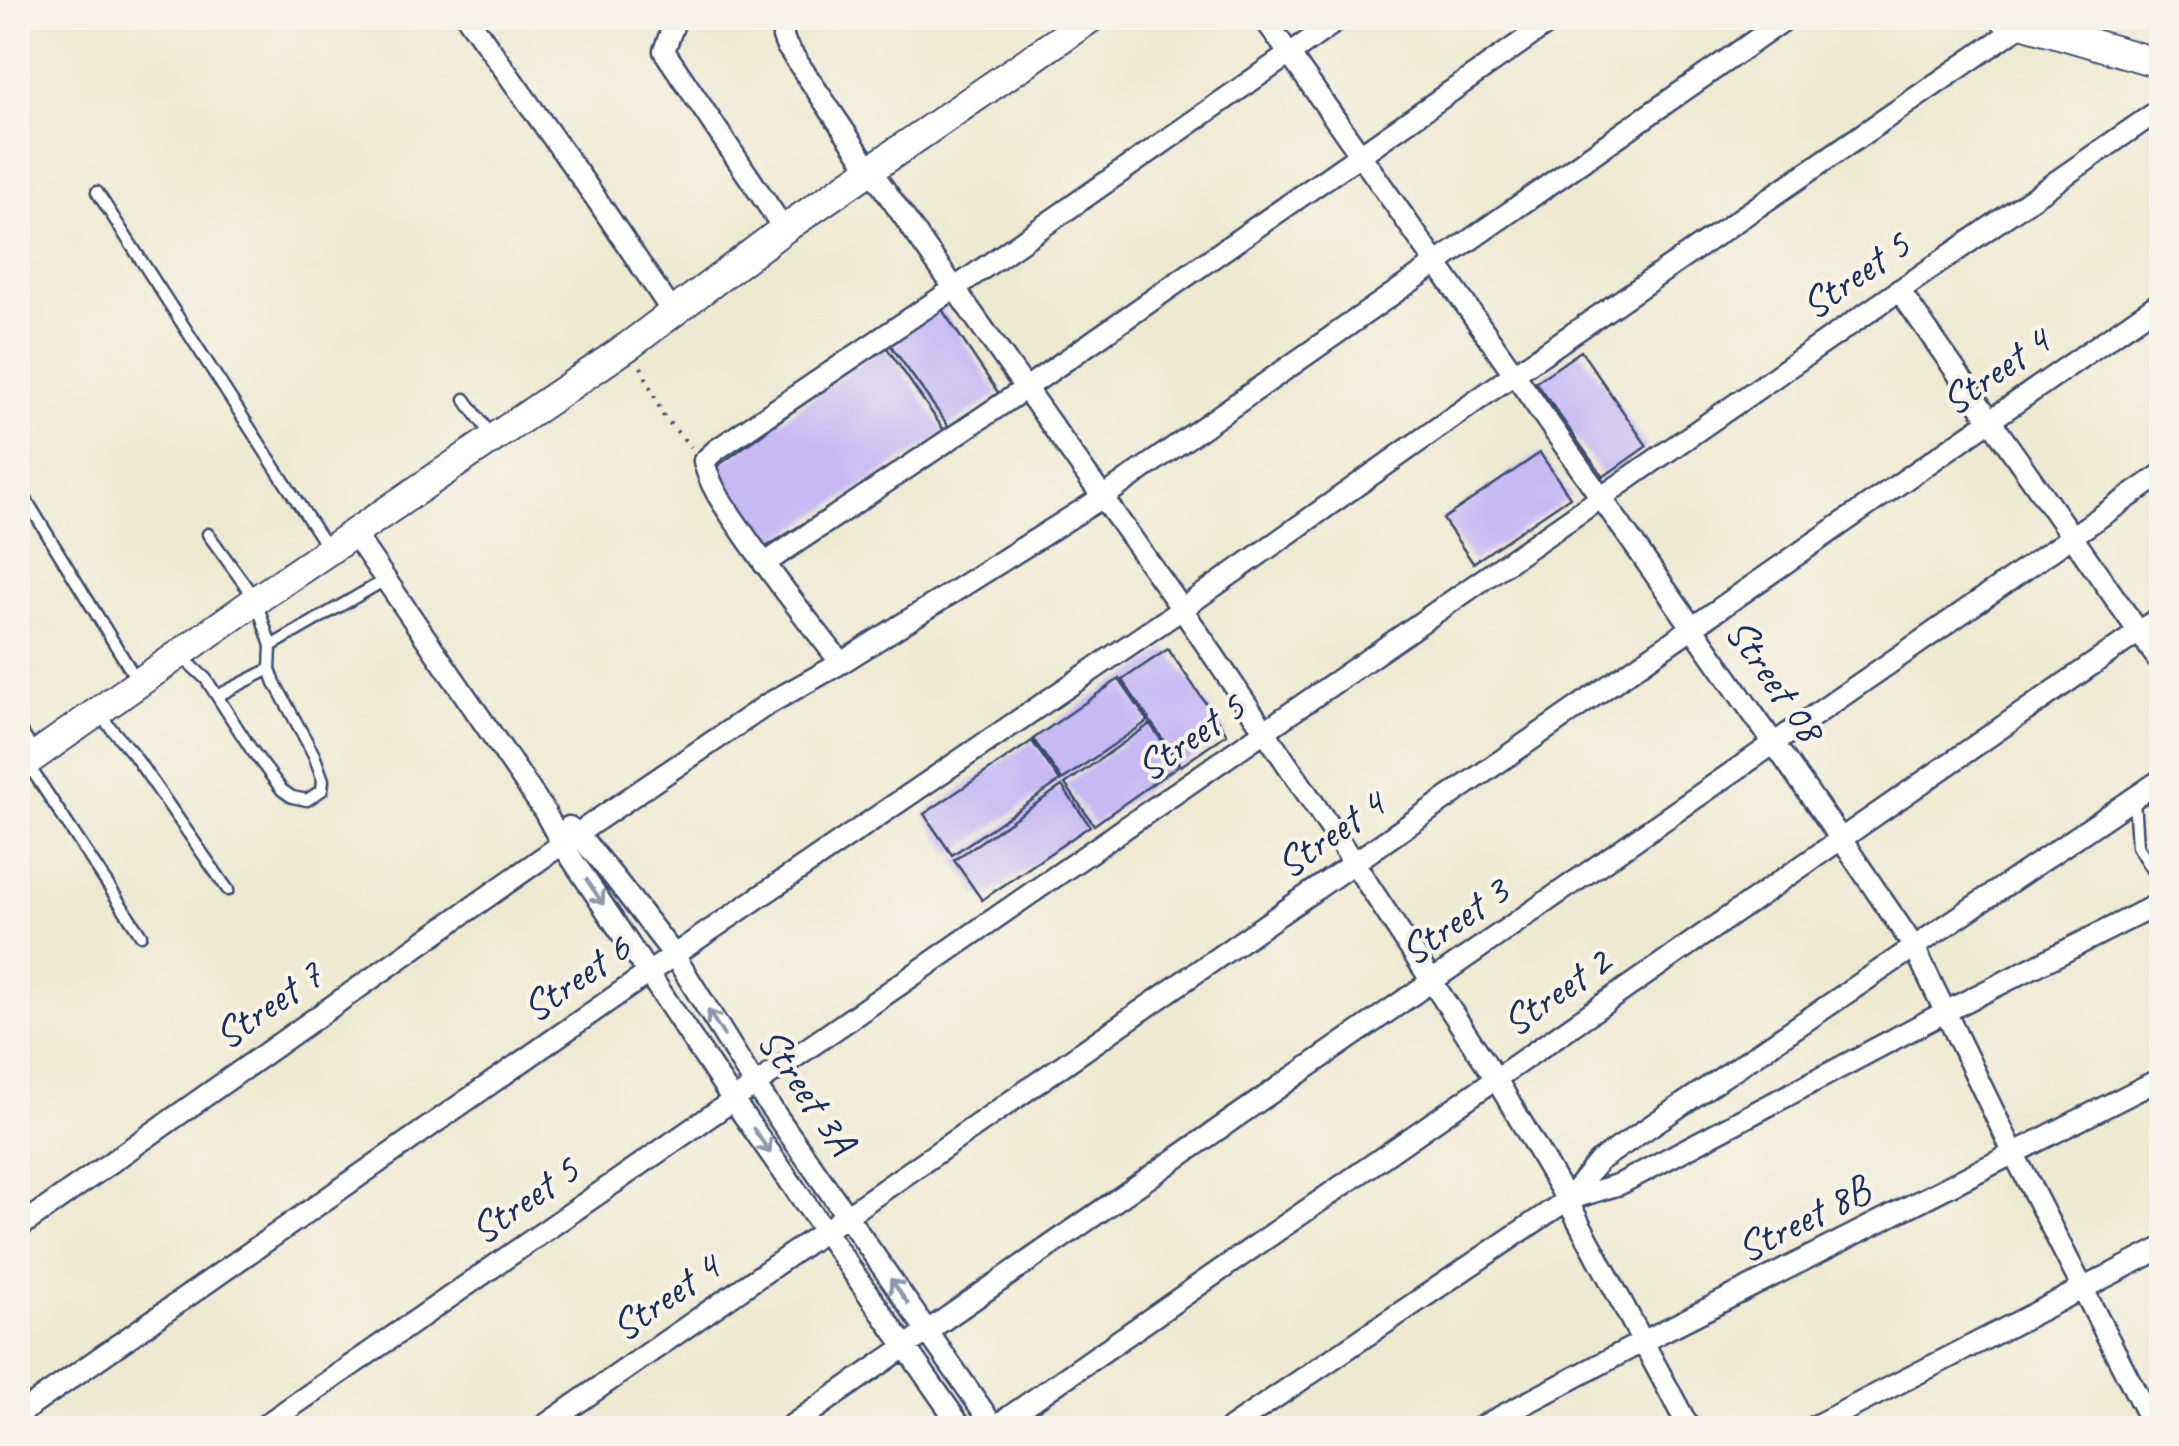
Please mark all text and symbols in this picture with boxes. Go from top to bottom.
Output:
street label: Street 5 [1790,218,1921,331]
street label: Street 4 [1930,312,2063,427]
street label: Street 08 [1713,608,1839,756]
street label: Street 5 [1125,680,1256,793]
street label: Street 4 [1265,775,1398,890]
street label: Street 3 [1389,863,1521,977]
one-way arrow [584,877,605,905]
street label: Street 6 [511,921,641,1034]
street label: Street 2 [1491,934,1623,1048]
street label: Street 7 [203,948,334,1061]
one-way arrow [706,1009,726,1037]
street label: Street 3A [745,1017,870,1166]
one-way arrow [751,1127,772,1154]
street label: Street 5 [459,1143,590,1256]
street label: Street 8B [1728,1162,1881,1275]
street label: Street 4 [600,1238,733,1353]
one-way arrow [889,1278,910,1306]

